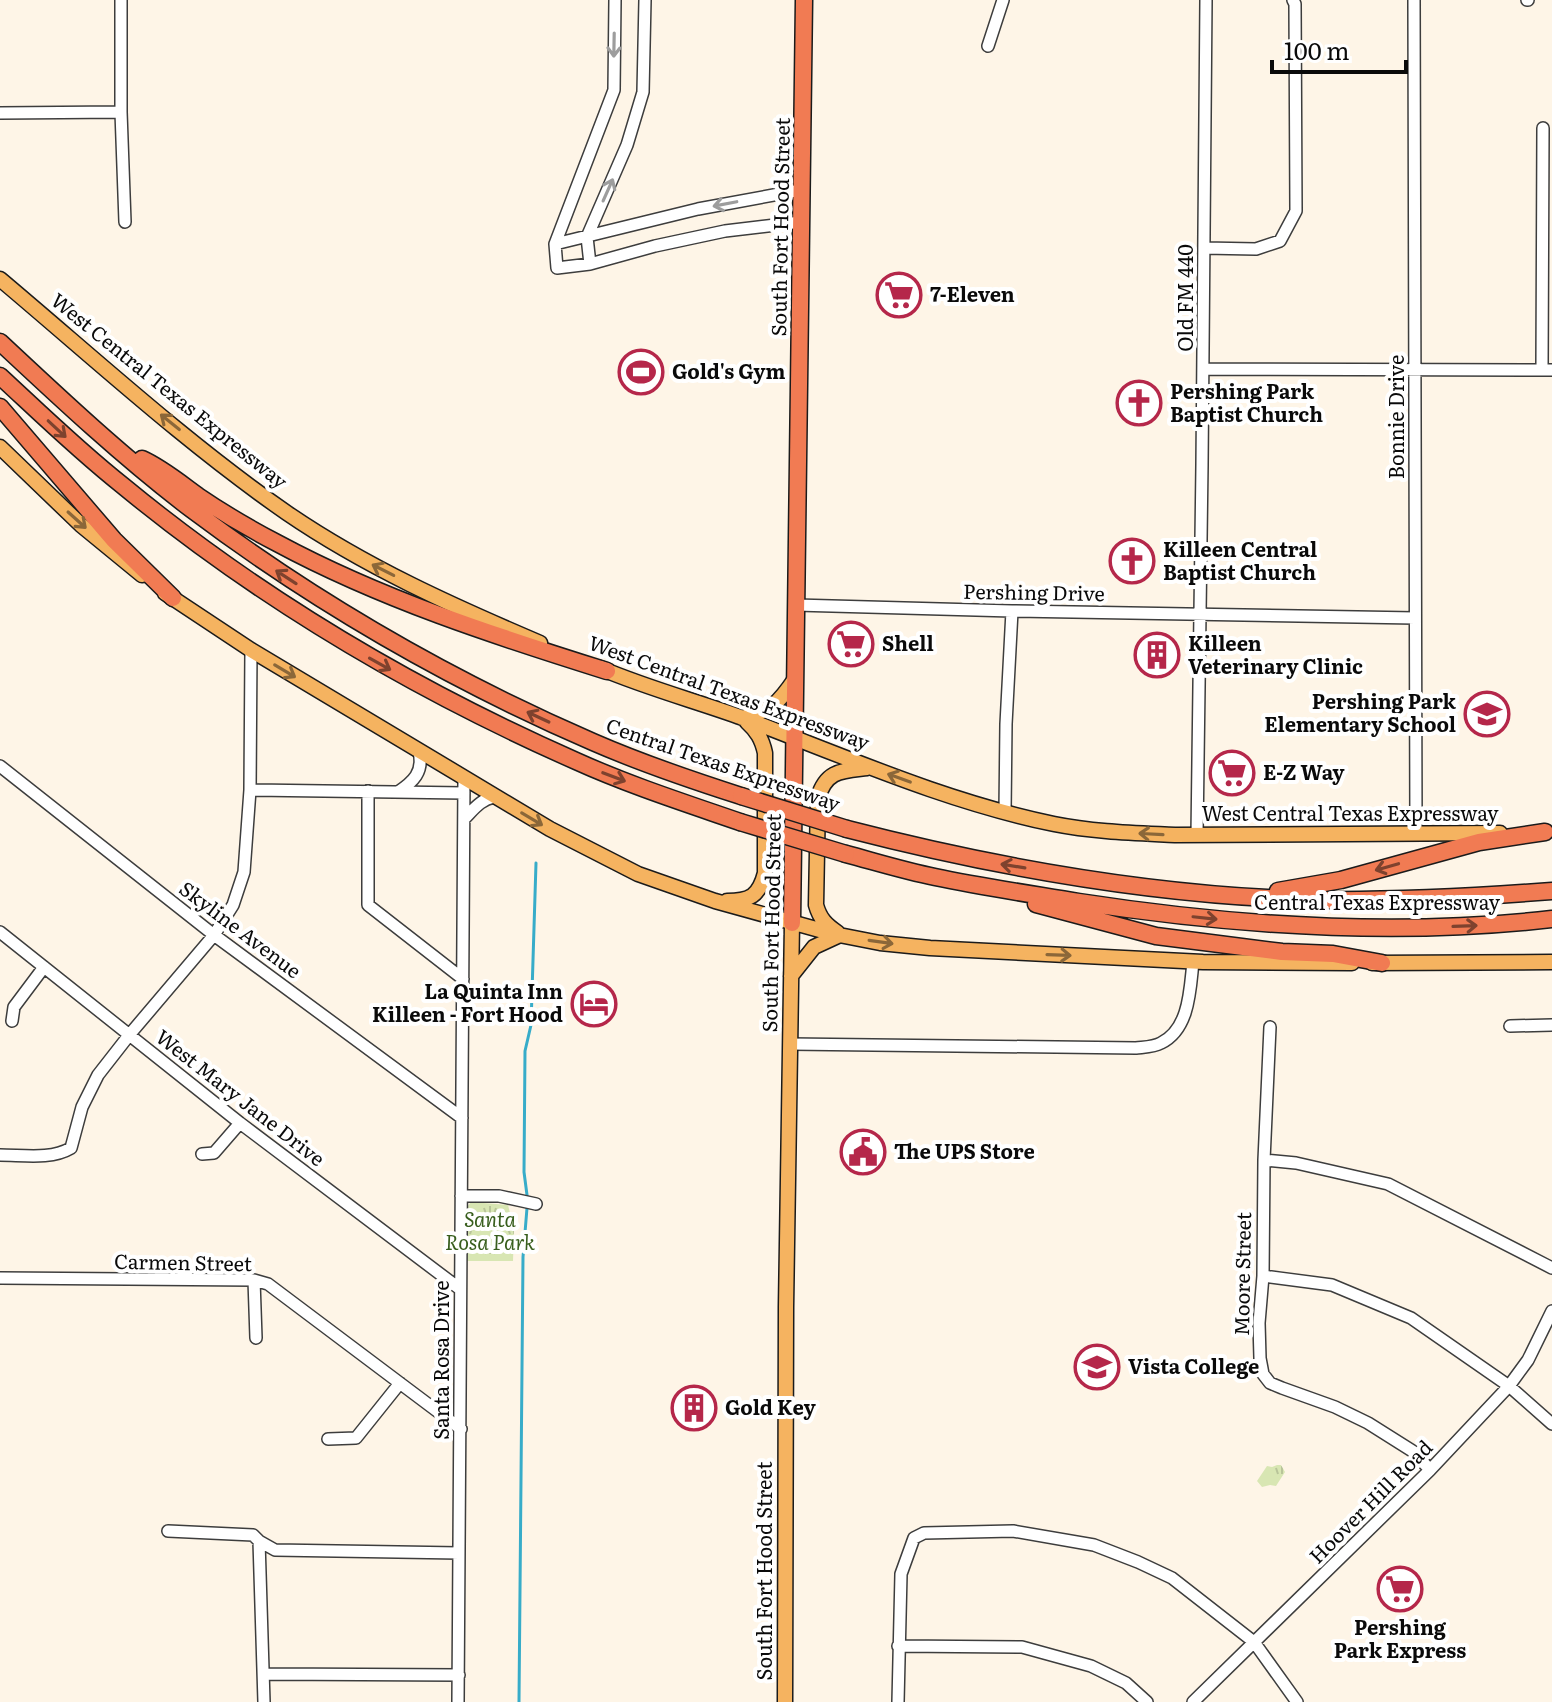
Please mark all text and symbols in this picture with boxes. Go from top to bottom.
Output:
scale bar [1272,24,1406,74]
one-way arrow [606,31,622,58]
text: 100 m [1284,32,1350,67]
street label: South Fort Hood Street [762,117,796,337]
one-way arrow [601,179,616,203]
one-way arrow [712,198,738,213]
street label: Old FM 440 [1169,244,1199,352]
supermarket icon: 7-Eleven [875,271,923,319]
place label: 7-Eleven [930,278,1015,308]
street label: West Central Texas Expressway [45,284,295,495]
sports icon: Gold's Gym [617,348,665,396]
place label: Gold's Gym [672,355,786,385]
street label: Bonnie Drive [1380,355,1410,479]
place label: Pershing Park Baptist Church [1170,375,1323,428]
church icon: Pershing Park Baptist Church [1115,379,1163,427]
one-way arrow [160,414,181,431]
one-way arrow [47,420,67,439]
one-way arrow [66,511,86,529]
place label: Killeen Central Baptist Church [1163,533,1317,586]
church icon: Killeen Central Baptist Church [1108,537,1156,585]
one-way arrow [372,562,396,578]
one-way arrow [276,569,298,585]
street label: Pershing Drive [963,575,1105,607]
supermarket icon: Shell [827,620,875,668]
street label: West Central Texas Expressway [585,626,875,756]
place label: Shell [882,627,934,657]
place label: Killeen Veterinary Clinic [1188,627,1363,680]
building icon: Killeen Veterinary Clinic [1133,631,1181,679]
one-way arrow [368,656,391,672]
one-way arrow [273,663,296,679]
place label: Pershing Park Elementary School [1264,685,1457,738]
school or university icon: Pershing Park Elementary School [1463,690,1511,738]
one-way arrow [526,709,550,724]
street label: Central Texas Expressway [603,709,845,817]
supermarket icon: E-Z Way [1208,749,1256,797]
place label: E-Z Way [1263,756,1345,786]
one-way arrow [601,770,626,785]
one-way arrow [887,770,912,784]
street label: West Central Texas Expressway [1202,797,1499,827]
one-way arrow [520,811,543,827]
street label: South Fort Hood Street [753,813,787,1033]
one-way arrow [1138,826,1165,841]
one-way arrow [1001,858,1026,873]
one-way arrow [1375,860,1401,875]
street label: Skyline Avenue [174,872,309,984]
street label: Central Texas Expressway [1254,886,1500,916]
one-way arrow [1191,911,1218,926]
one-way arrow [1451,919,1478,934]
one-way arrow [868,935,893,950]
one-way arrow [1045,948,1072,963]
place label: La Quinta Inn Killeen - Fort Hood [372,975,563,1028]
hotel icon: La Quinta Inn Killeen - Fort Hood [570,980,618,1028]
street label: West Mary Jane Drive [150,1021,332,1172]
public building icon: The UPS Store [839,1128,887,1176]
place label: The UPS Store [894,1135,1035,1165]
park label: Santa Rosa Park [445,1203,535,1256]
street label: Moore Street [1225,1212,1257,1336]
street label: Carmen Street [114,1245,252,1277]
street label: Santa Rosa Drive [425,1280,455,1440]
school or university icon: Vista College [1073,1343,1121,1391]
place label: Vista College [1128,1350,1259,1380]
building icon: Gold Key [670,1384,718,1432]
place label: Gold Key [725,1391,816,1421]
street label: Hoover Hill Road [1301,1432,1438,1569]
street label: South Fort Hood Street [748,1461,778,1681]
supermarket icon: Pershing Park Express [1376,1565,1424,1613]
place label: Pershing Park Express [1334,1611,1466,1664]

